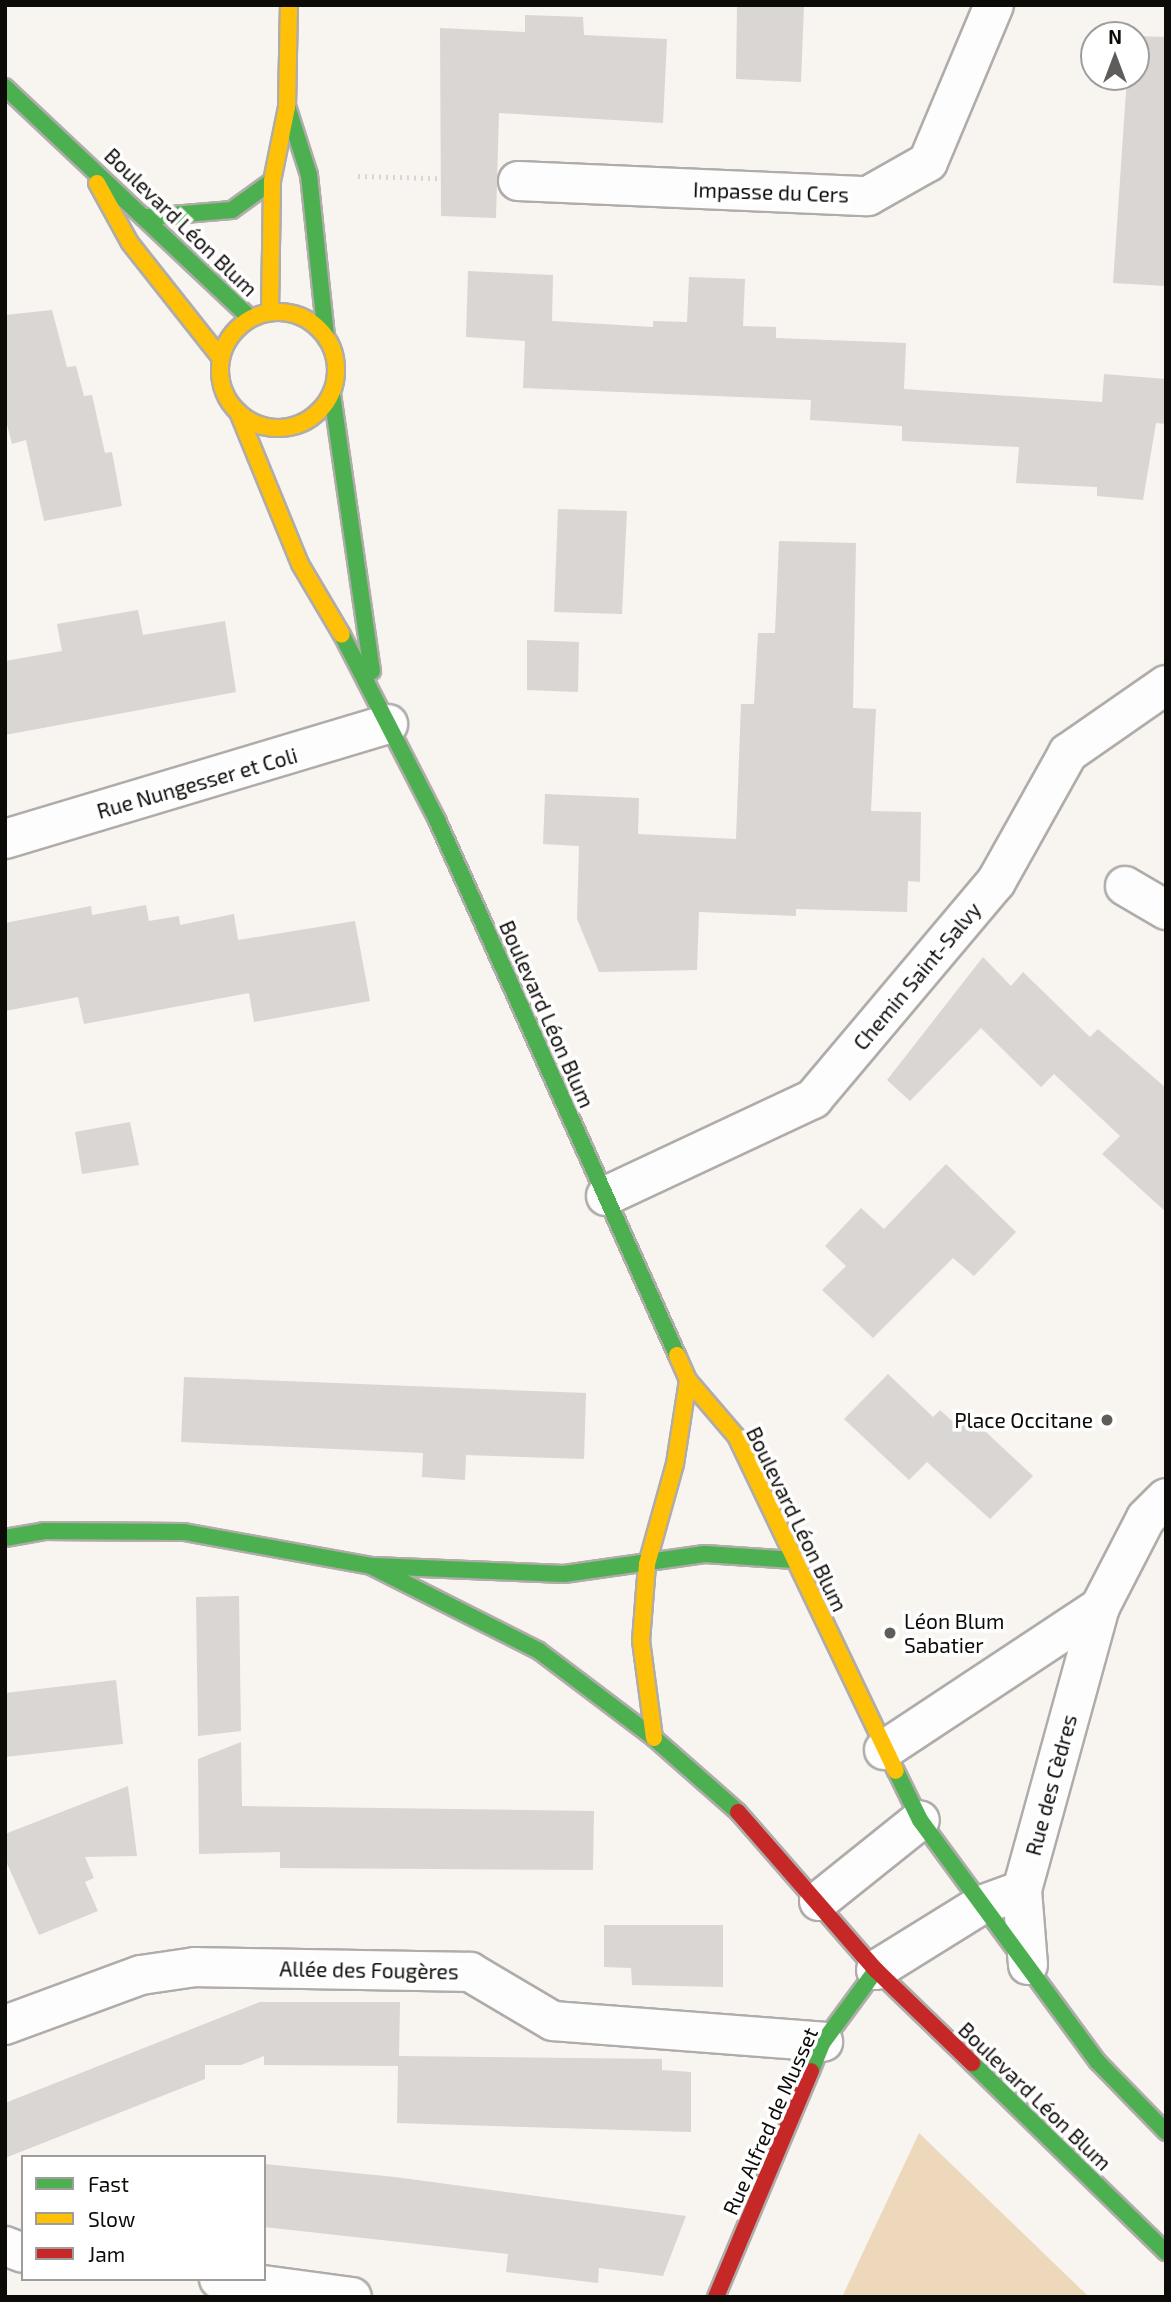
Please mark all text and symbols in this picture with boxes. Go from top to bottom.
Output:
north arrow [1080,21,1150,91]
text: N [1108,25,1122,48]
street label: Boulevard Léon Blum [99,143,263,301]
street label: Impasse du Cers [693,177,849,207]
street label: Rue Nungesser et Coli [94,742,300,824]
street label: Chemin Saint-Salvy [848,897,986,1055]
street label: Boulevard Léon Blum [494,916,600,1112]
place label: Place Occitane [954,1407,1093,1433]
marker: Place Occitane [1099,1412,1115,1428]
street label: Boulevard Léon Blum [741,1423,853,1615]
place label: Léon Blum Sabatier [904,1608,1004,1658]
marker: Léon Blum Sabatier [882,1625,898,1641]
street label: Rue des Cèdres [1020,1712,1082,1858]
street label: Allée des Fougères [279,1956,459,1984]
street label: Boulevard Léon Blum [953,2017,1117,2175]
street label: Rue Alfred de Musset [717,2023,823,2219]
legend [21,2155,266,2281]
text: Fast [88,2171,129,2196]
text: Slow [88,2206,135,2231]
text: Jam [88,2241,125,2266]

